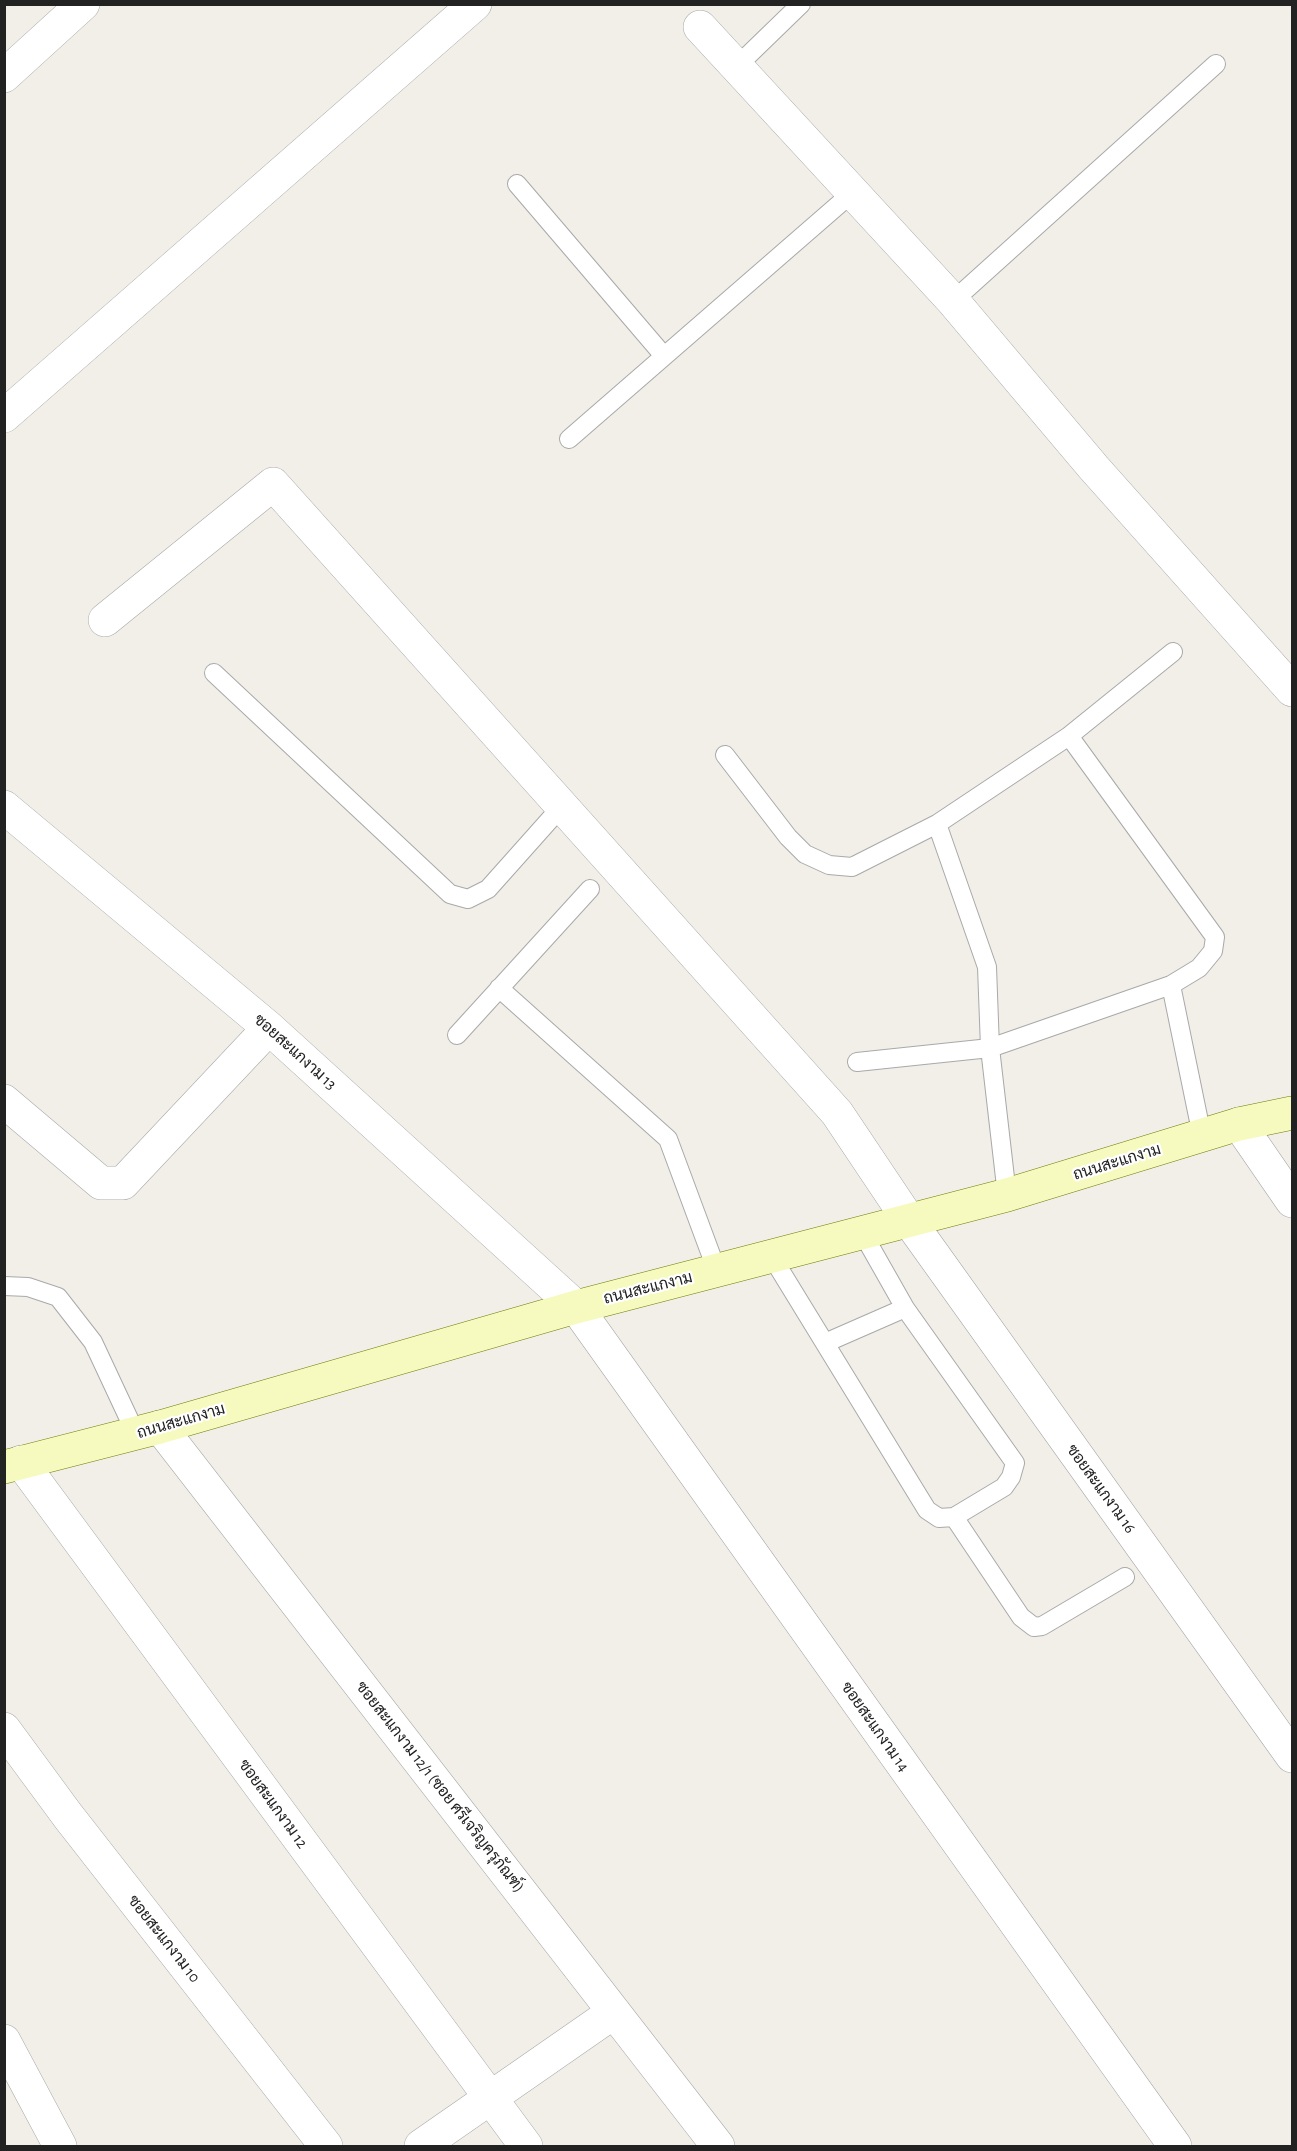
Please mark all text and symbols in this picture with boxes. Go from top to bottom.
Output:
street label: ซอยสะแกงาม 13 [250,1010,340,1094]
street label: ถนนสะแกงาม [1071,1140,1163,1184]
street label: ถนนสะแกงาม [602,1268,694,1308]
street label: ถนนสะแกงาม [135,1399,227,1443]
street label: ซอยสะแกงาม 16 [1062,1441,1140,1537]
street label: ซอยสะแกงาม 12/1 (ซอย ศรีเจริญครุภัณฑ์) [352,1678,528,1896]
street label: ซอยสะแกงาม 14 [837,1678,913,1776]
street label: ซอยสะแกงาม 12 [234,1756,312,1852]
street label: ซอยสะแกงาม 10 [124,1891,204,1987]

